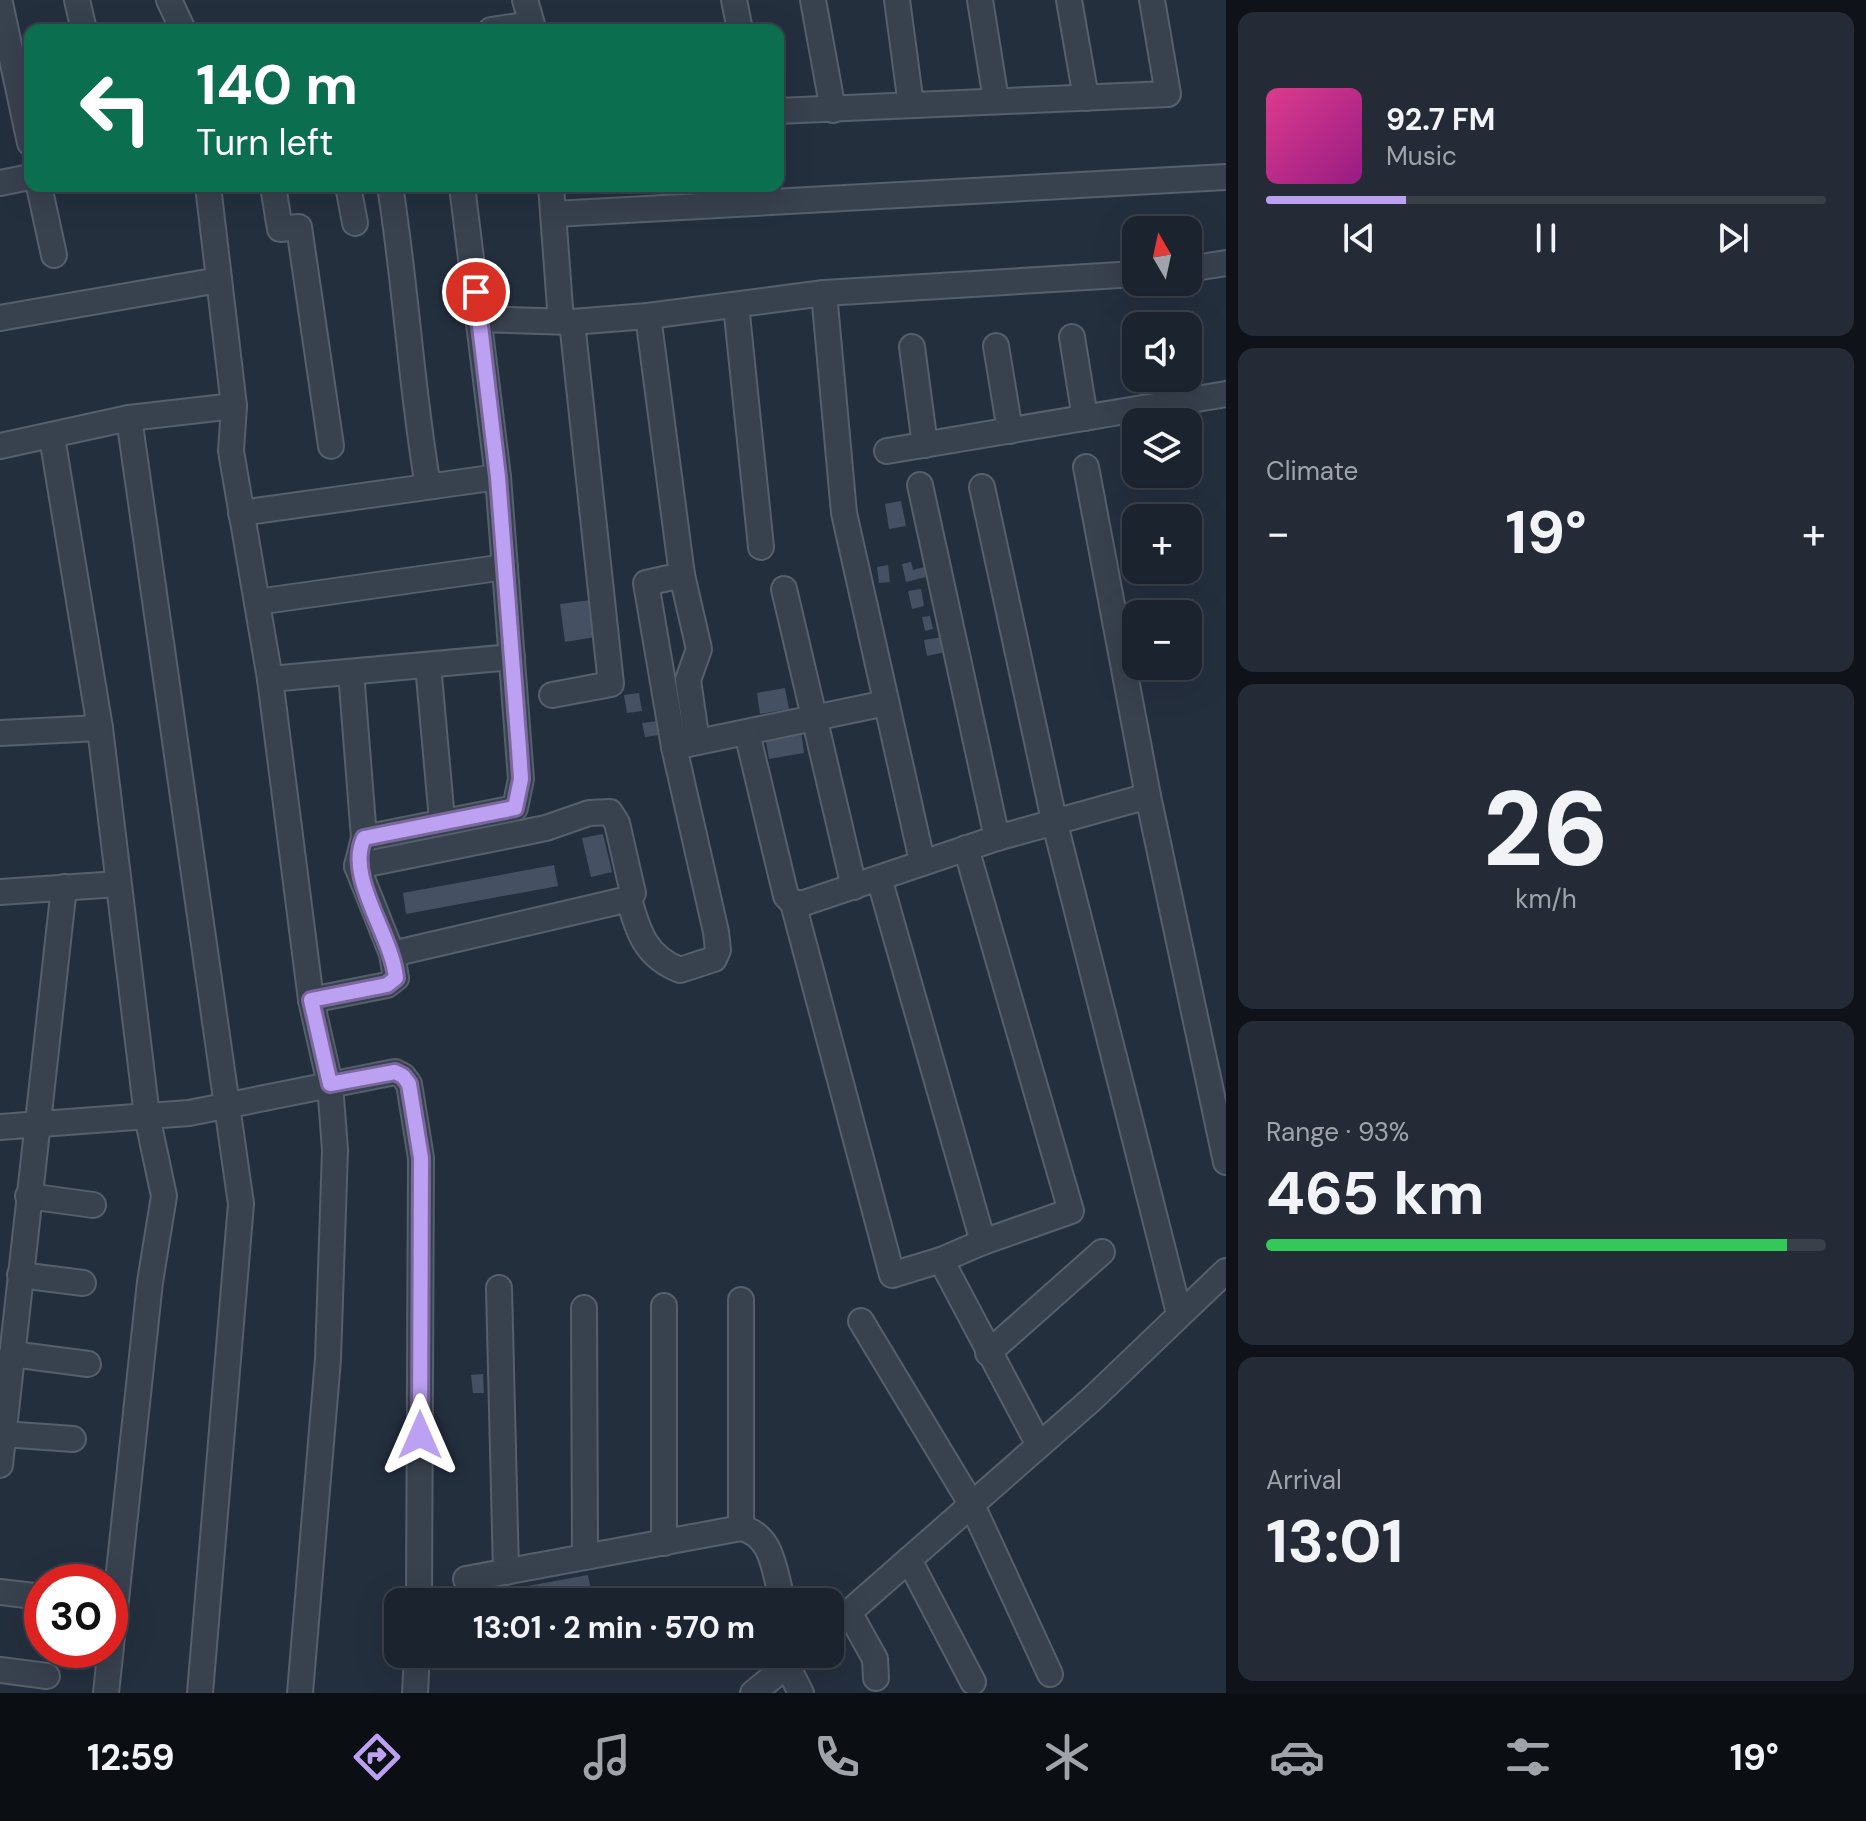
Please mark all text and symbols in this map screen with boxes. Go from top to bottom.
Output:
text: 140 m [196,48,358,121]
icon: left [64,56,168,160]
text: 92.7 FM [1386,100,1495,139]
text: Turn left [196,119,333,166]
text: Music [1386,139,1457,173]
north arrow [1122,216,1202,296]
map controls [1122,216,1202,680]
icon: previous [1337,216,1381,260]
icon: pause [1524,216,1568,260]
icon: next [1711,216,1755,260]
pin [442,258,510,326]
icon: arrive [454,270,498,314]
button: sound [1122,312,1202,392]
button: layers [1122,408,1202,488]
text: Climate [1266,454,1358,488]
text: 19° [1505,493,1587,572]
button: + [1122,504,1202,584]
text: − [1266,504,1290,562]
text: + [1802,504,1826,562]
button: − [1122,600,1202,680]
text: 26 [1483,762,1609,897]
text: km/h [1515,882,1577,916]
text: Range · 93% [1266,1115,1409,1149]
text: 465 km [1266,1154,1484,1233]
position arrow [378,1393,462,1477]
text: Arrival [1266,1463,1342,1497]
text: 13:01 [1266,1502,1403,1581]
speed limit sign: 30 [24,1564,128,1668]
text: 13:01 · 2 min · 570 m [473,1608,755,1647]
icon: directions [349,1729,405,1785]
icon: music [579,1729,635,1785]
icon: phone [809,1729,865,1785]
icon: climate [1039,1729,1095,1785]
icon: car [1269,1729,1325,1785]
icon: filters [1500,1729,1556,1785]
text: 12:59 [87,1734,175,1781]
text: 19° [1730,1734,1779,1781]

